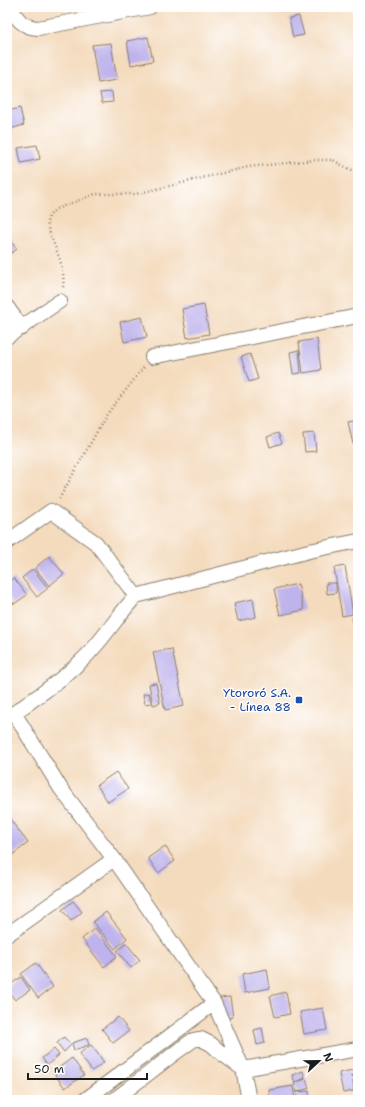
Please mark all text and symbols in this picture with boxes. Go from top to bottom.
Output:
place label: Ytororó S.A. - Línea 88 [223,685,291,715]
marker: Ytororó S.A. - Línea 88 [294,695,304,705]
north arrow [299,1041,339,1081]
text: N [319,1051,337,1065]
scale bar [28,1055,147,1081]
text: 50 m [34,1061,64,1077]

